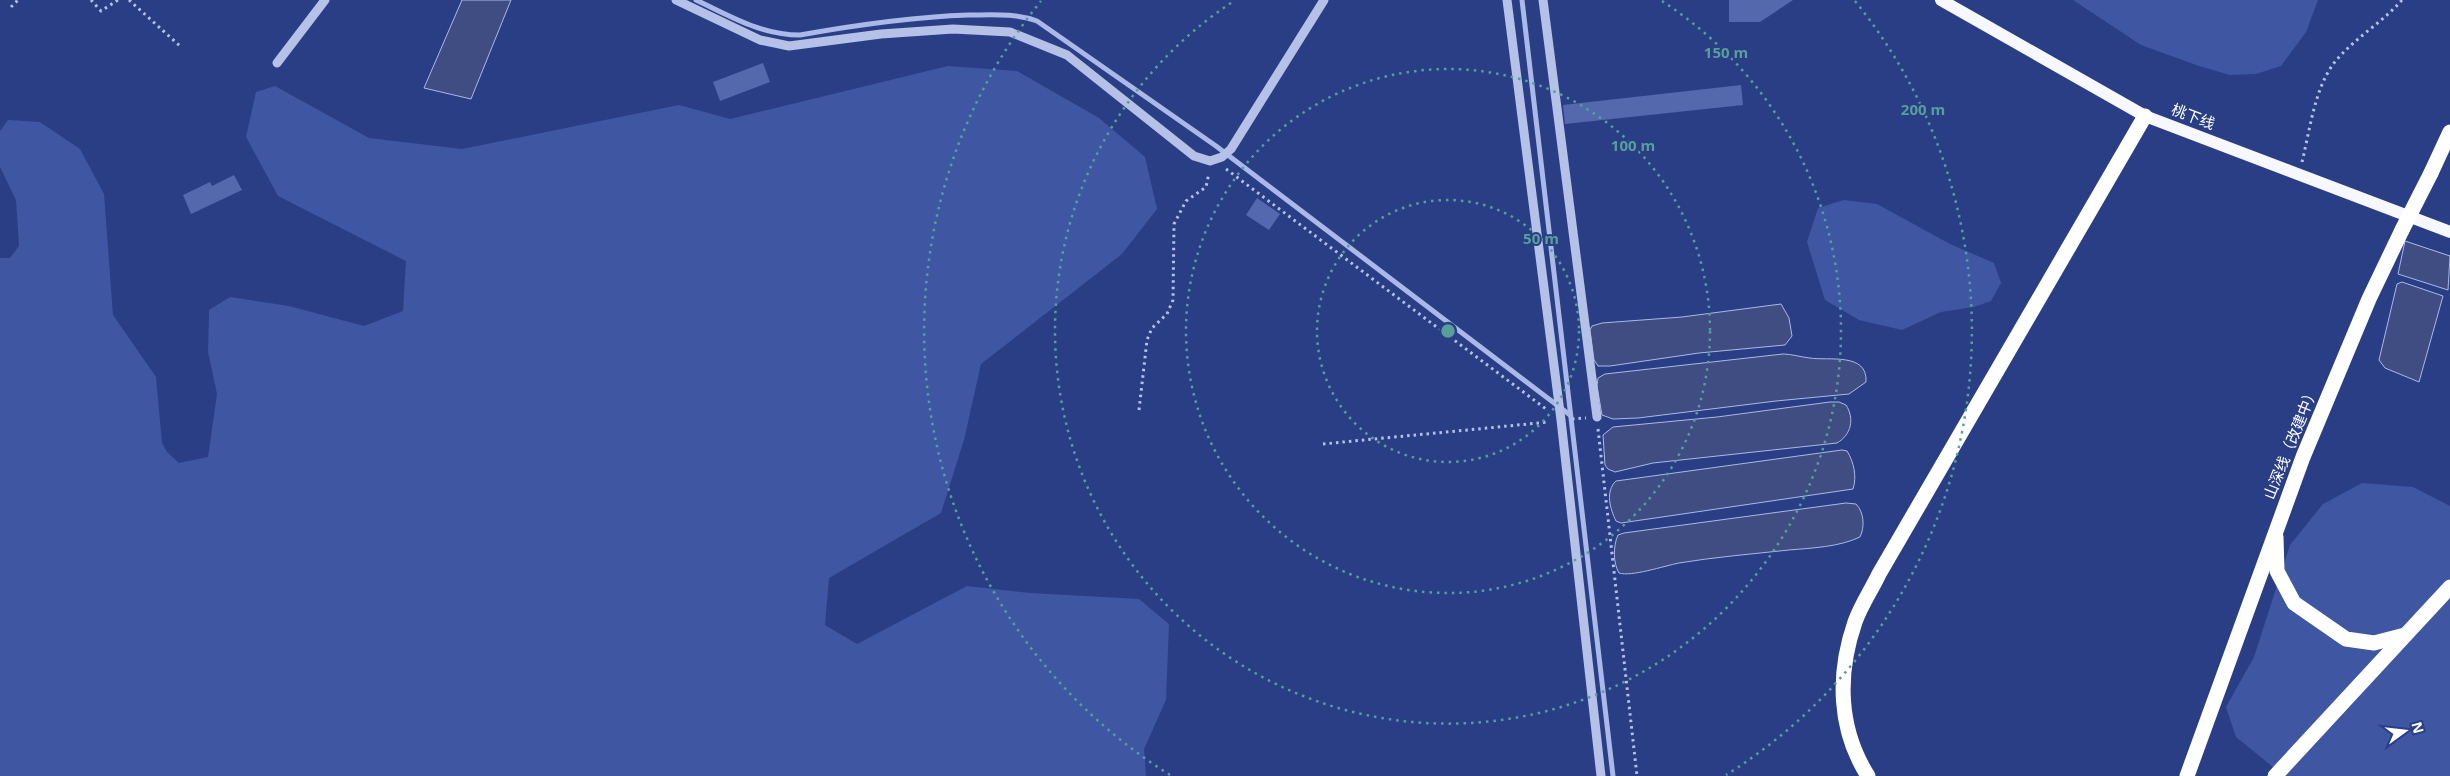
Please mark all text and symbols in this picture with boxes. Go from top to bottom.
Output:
text: 150 m [1704,42,1748,62]
text: 200 m [1901,99,1945,119]
street label: 桃下线 [2169,99,2218,133]
text: 100 m [1611,135,1655,155]
text: 50 m [1523,228,1559,248]
centre of rings [1439,322,1457,340]
street label: 山深线（改建中） [2258,383,2322,502]
north arrow [2380,706,2430,756]
text: N [2407,720,2429,735]

